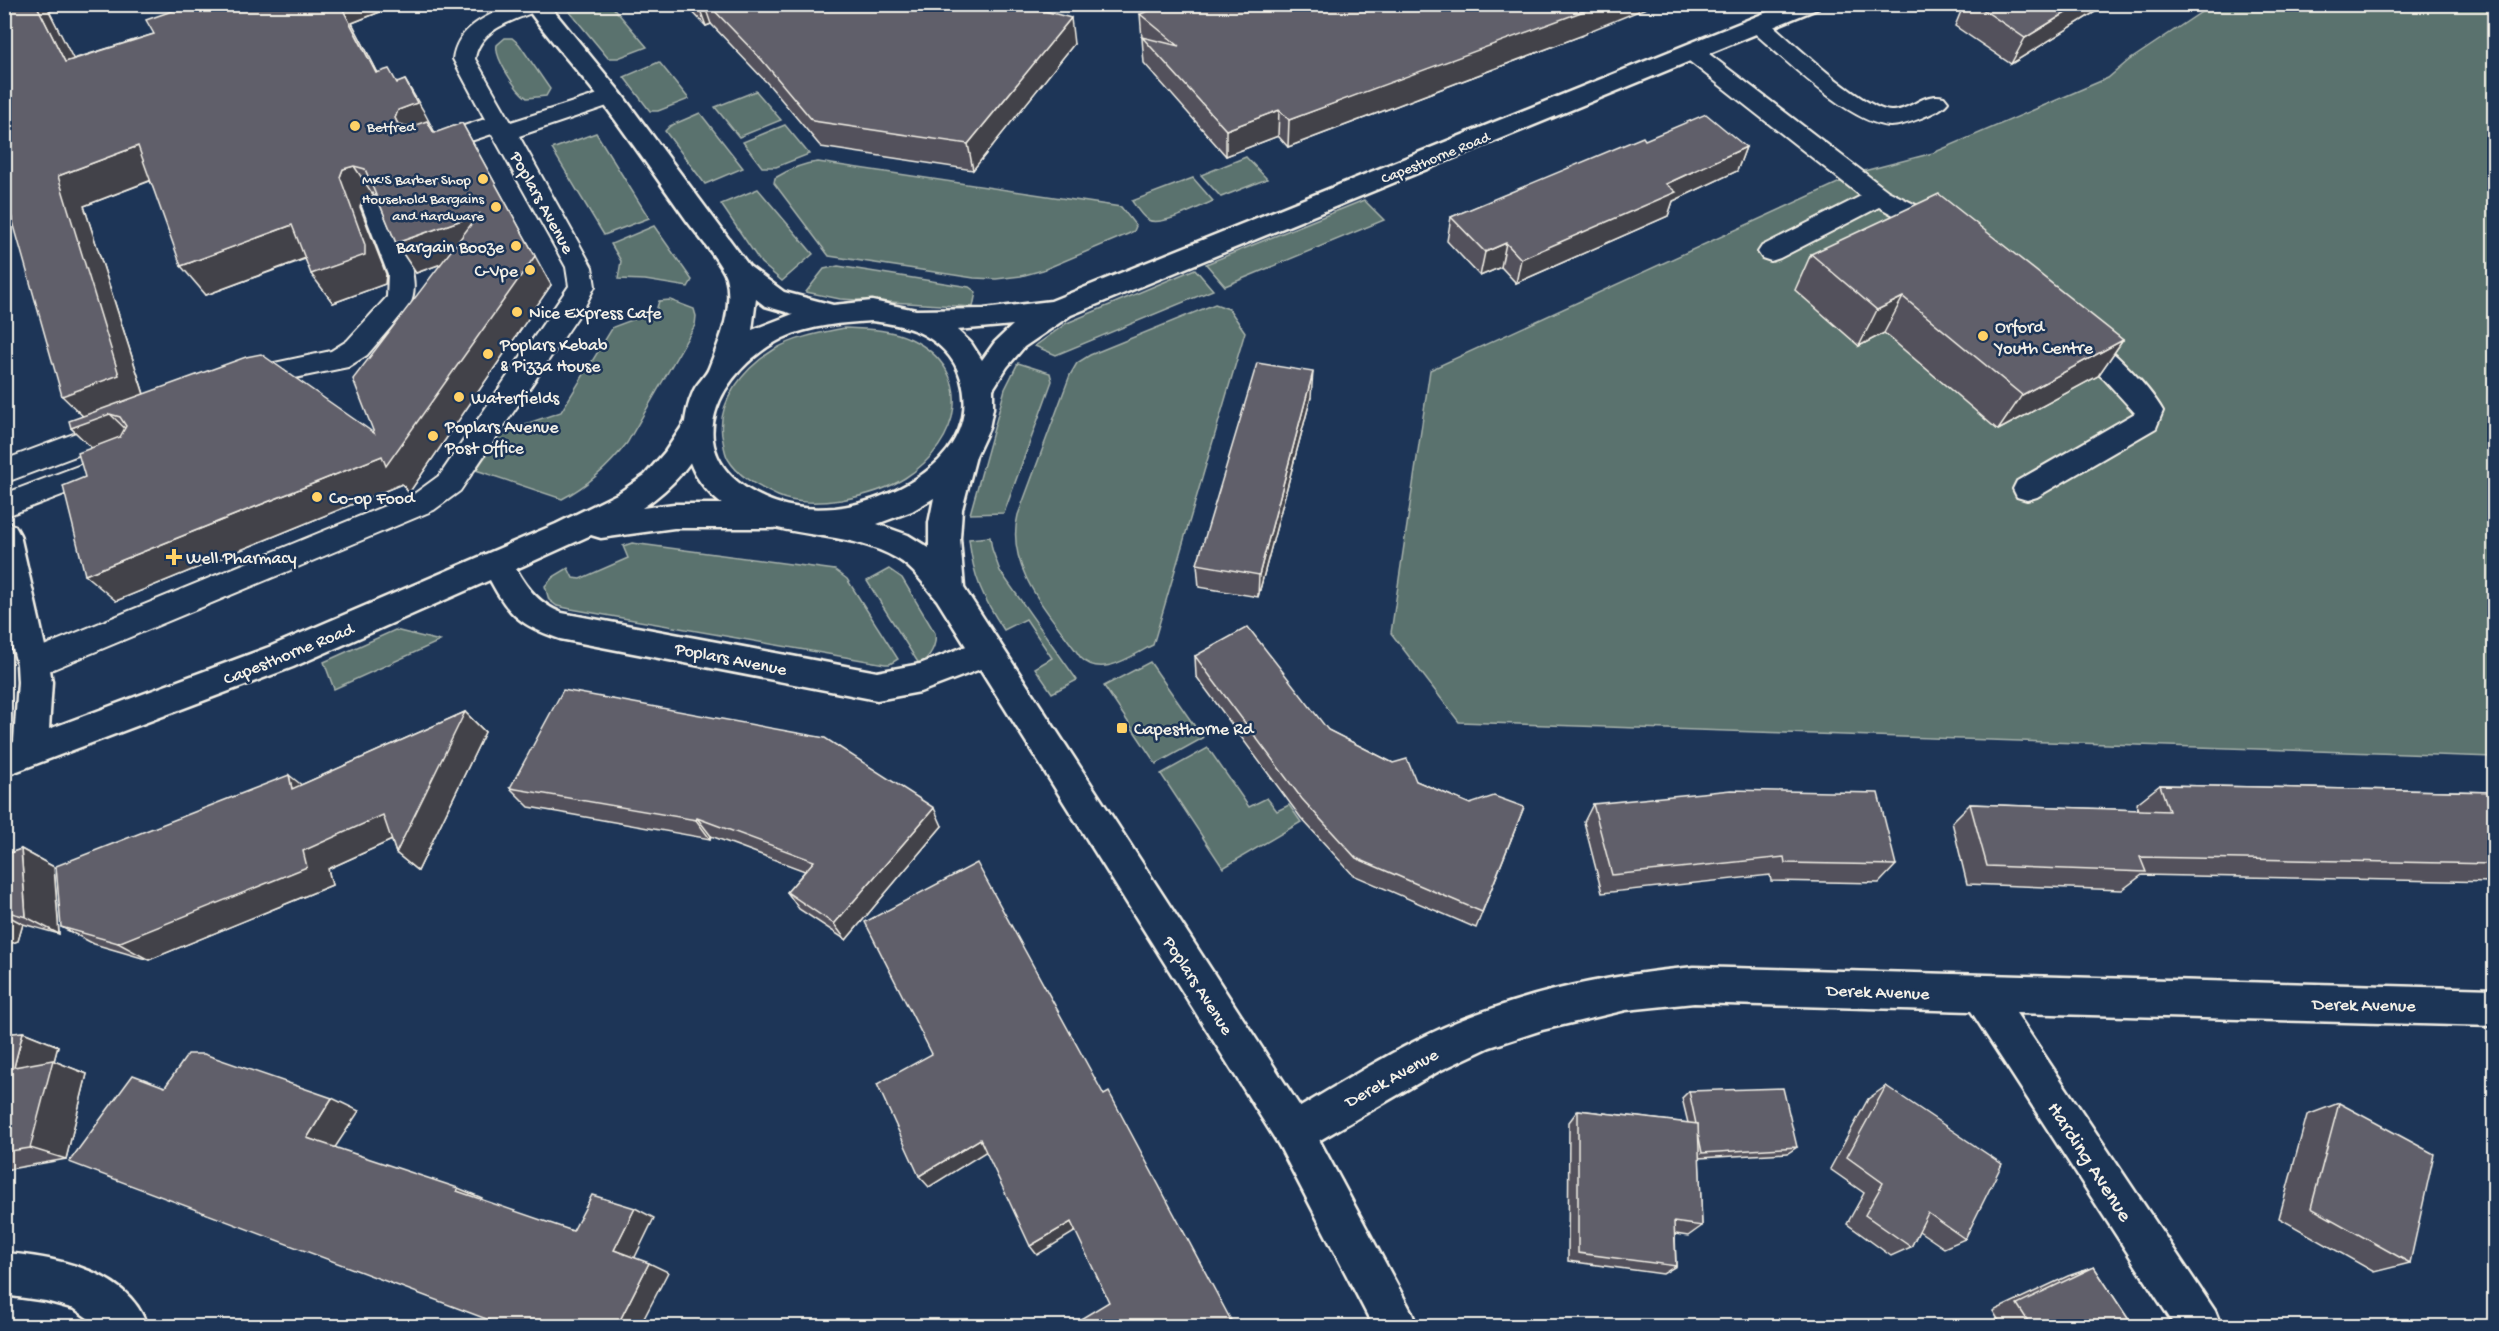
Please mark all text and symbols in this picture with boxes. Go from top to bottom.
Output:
marker: Betfred [348,119,362,133]
place label: Betfred [366,119,416,137]
street label: Capesthorne Road [1379,128,1494,189]
street label: Poplars Avenue [504,148,578,259]
place label: MK'S Barber Shop [362,172,472,190]
marker: MK'S Barber Shop [476,172,490,186]
place label: Household Bargains and Hardware [362,191,484,226]
marker: Household Bargains and Hardware [489,200,503,214]
place label: Bargain Booze [395,238,505,259]
marker: Bargain Booze [509,239,523,253]
place label: C-Vpe [474,262,519,283]
marker: C-Vpe [523,263,537,277]
place label: Nice Express Cafe [529,304,662,325]
marker: Nice Express Cafe [510,305,524,319]
place label: Orford Youth Centre [1993,318,2094,360]
marker: Orford Youth Centre [1976,329,1990,343]
place label: Poplars Kebab & Pizza House [499,336,608,378]
marker: Poplars Kebab & Pizza House [481,347,495,361]
place label: Waterfields [471,389,561,410]
marker: Waterfields [452,390,466,404]
place label: Poplars Avenue Post Office [444,418,559,460]
marker: Poplars Avenue Post Office [426,429,440,443]
place label: Co-op Food [329,489,416,510]
marker: Co-op Food [310,490,324,504]
place label: Well Pharmacy [186,549,297,570]
marker: Well Pharmacy [167,550,181,564]
street label: Capesthorne Road [221,619,358,691]
street label: Poplars Avenue [672,639,789,682]
place label: Capesthorne Rd [1134,720,1255,741]
marker: Capesthorne Rd [1115,721,1129,735]
street label: Poplars Avenue [1157,932,1237,1040]
street label: Derek Avenue [1825,981,1931,1006]
street label: Derek Avenue [2311,995,2416,1018]
street label: Derek Avenue [1341,1045,1443,1114]
street label: Harding Avenue [2040,1098,2137,1229]

